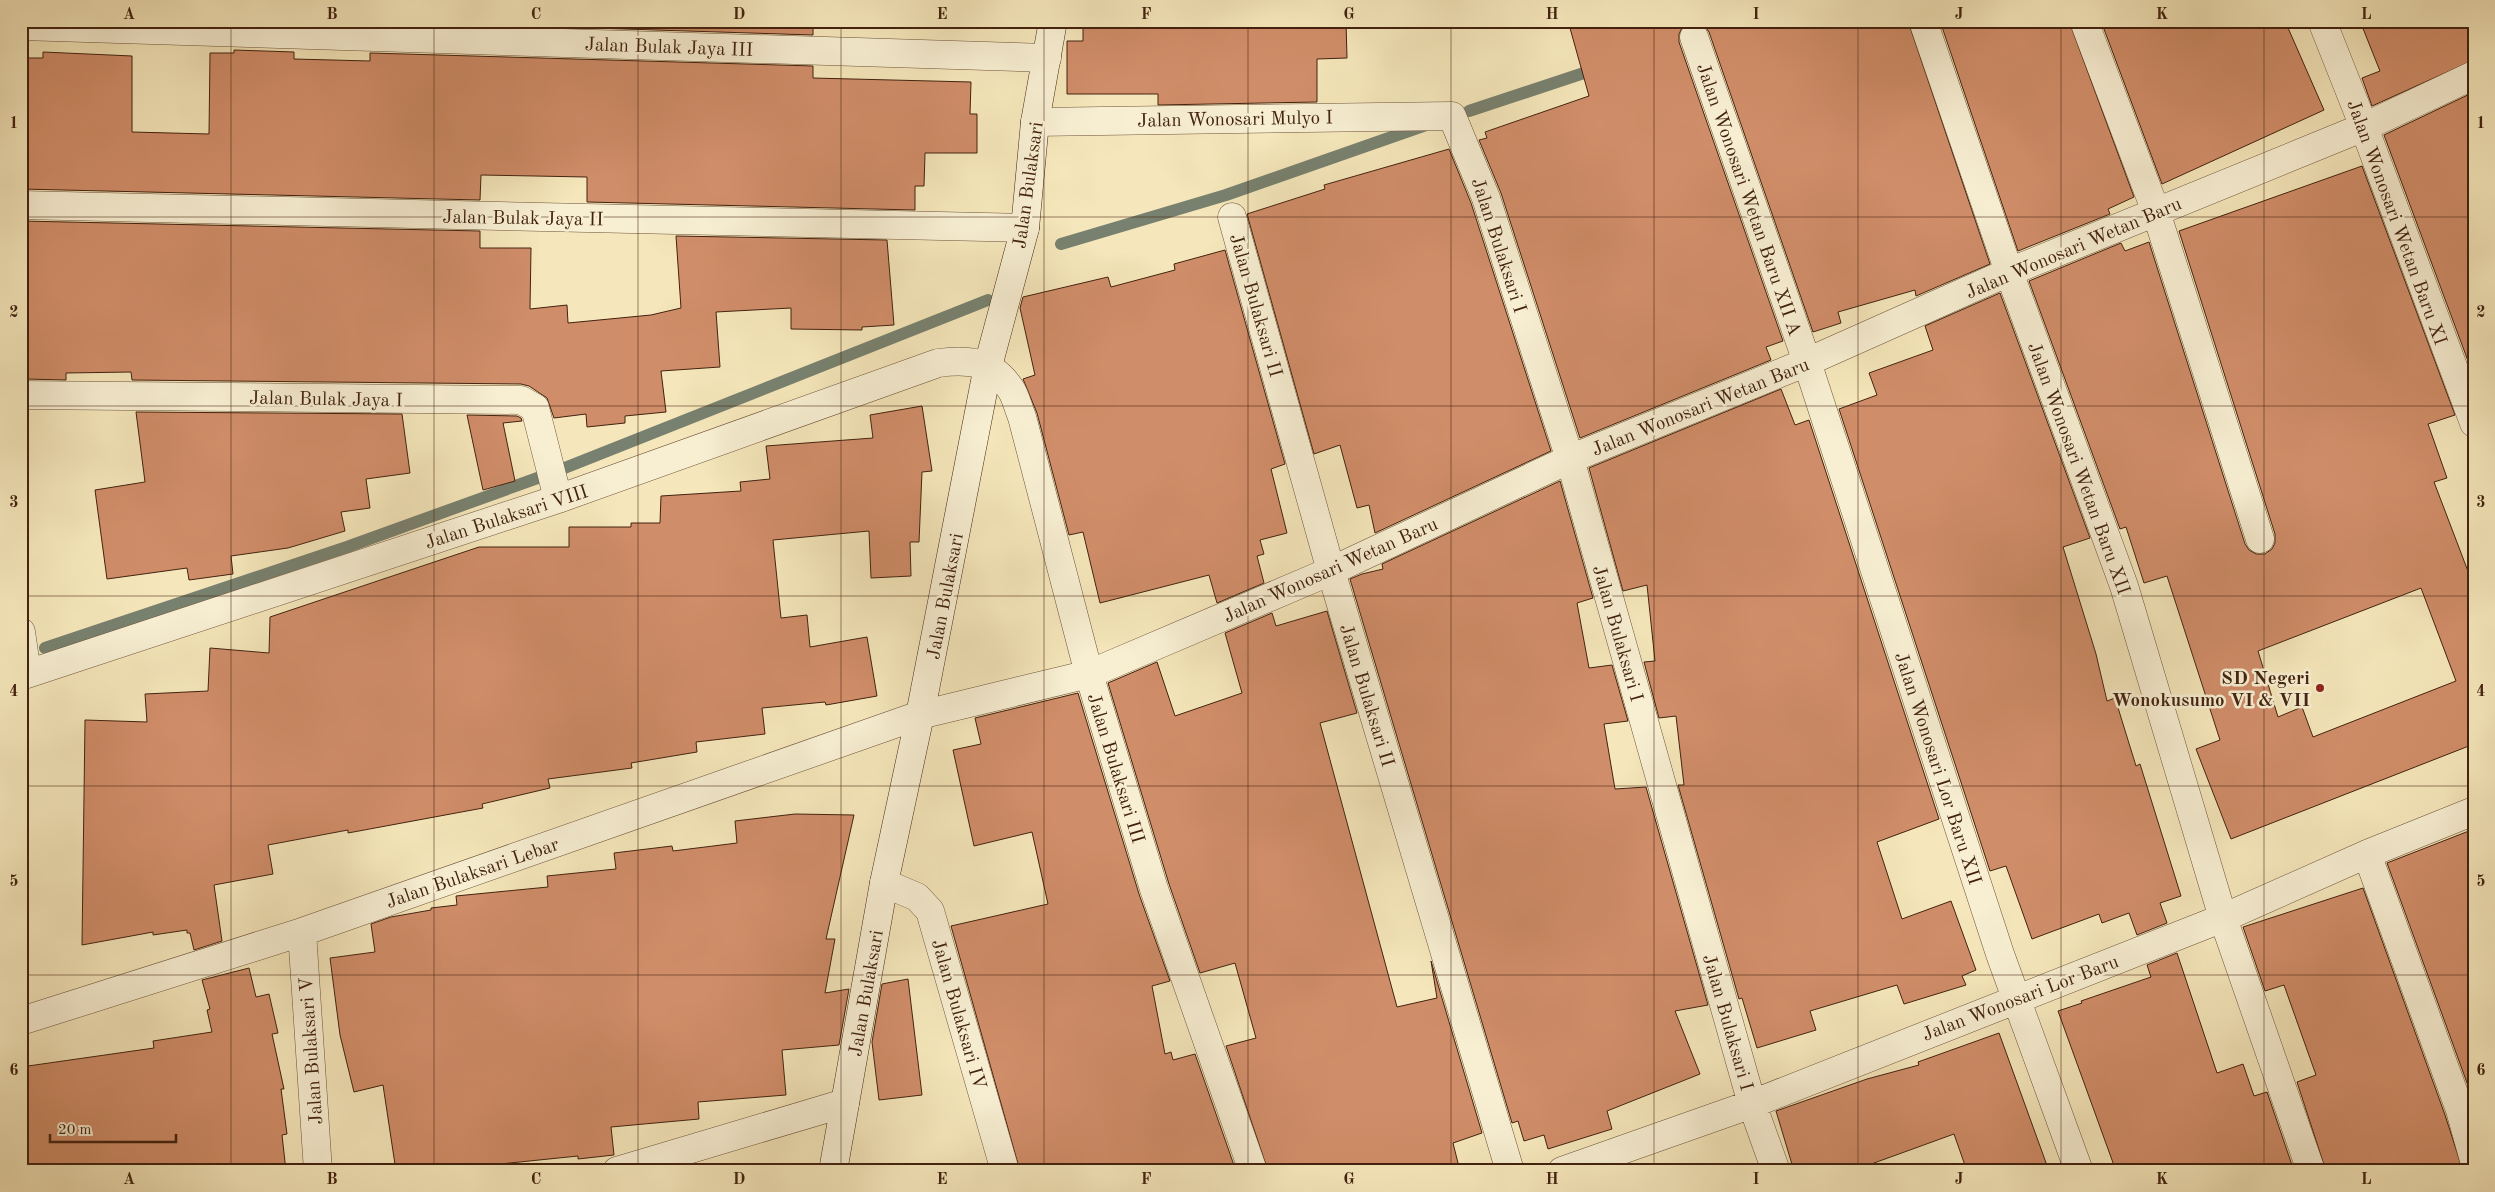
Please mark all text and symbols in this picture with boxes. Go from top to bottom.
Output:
text: A [123,7,135,23]
text: B [326,7,338,23]
text: C [531,7,541,23]
text: D [733,7,745,23]
text: E [936,7,948,23]
text: F [1141,7,1152,23]
text: G [1343,7,1355,23]
text: H [1545,7,1559,23]
text: I [1752,7,1760,23]
text: J [1955,7,1964,23]
text: K [2156,7,2168,23]
text: L [2361,7,2372,23]
street label: Jalan Bulak Jaya III [584,36,754,61]
street label: Jalan Wonosari Wetan Baru XII A [1692,61,1803,339]
street label: Jalan Wonosari Wetan Baru XI [2342,98,2449,348]
street label: Jalan Wonosari Mulyo I [1137,109,1333,132]
text: 1 [9,116,19,132]
text: 1 [2476,116,2486,132]
street label: Jalan Bulaksari [1011,121,1048,250]
street label: Jalan Bulaksari I [1467,176,1528,316]
street label: Jalan Wonosari Wetan Baru [1963,195,2185,303]
street label: Jalan Bulak Jaya II [442,209,604,230]
street label: Jalan Bulaksari II [1225,232,1284,380]
text: 2 [9,305,19,321]
text: 2 [2476,305,2486,321]
street label: Jalan Wonosari Wetan Baru XII [2023,340,2132,598]
street label: Jalan Wonosari Wetan Baru [1590,356,1812,461]
street label: Jalan Bulak Jaya I [249,390,403,411]
street label: Jalan Bulaksari VIII [423,483,591,554]
text: 3 [9,495,19,511]
text: 3 [2476,495,2486,511]
street label: Jalan Wonosari Wetan Baru [1221,515,1441,627]
street label: Jalan Bulaksari [925,532,968,661]
street label: Jalan Bulaksari I [1588,563,1645,704]
street label: Jalan Bulaksari II [1335,622,1396,769]
street label: Jalan Wonosari Lor Baru XII [1890,650,1983,887]
place label: SD Negeri Wonokusumo VI & VII [2112,670,2310,711]
marker: SD Negeri Wonokusumo VI & VII [2314,682,2326,694]
text: 4 [9,684,19,700]
text: 4 [2476,684,2486,700]
street label: Jalan Bulaksari III [1083,691,1146,846]
street label: Jalan Bulaksari Lebar [384,836,562,913]
text: 5 [9,874,19,890]
text: 5 [2476,874,2486,890]
street label: Jalan Bulaksari [847,929,888,1058]
street label: Jalan Bulaksari IV [927,937,988,1092]
street label: Jalan Bulaksari I [1698,952,1755,1093]
street label: Jalan Wonosari Lor Baru [1920,953,2122,1046]
street label: Jalan Bulaksari V [298,976,327,1125]
text: 6 [9,1063,19,1079]
text: 6 [2476,1063,2486,1079]
scale bar [50,1112,176,1144]
text: 20 m [58,1123,92,1138]
text: A [123,1172,135,1188]
text: B [326,1172,338,1188]
text: C [531,1172,541,1188]
text: D [733,1172,745,1188]
text: E [936,1172,948,1188]
text: F [1141,1172,1152,1188]
text: G [1343,1172,1355,1188]
text: H [1545,1172,1559,1188]
text: I [1752,1172,1760,1188]
text: J [1955,1172,1964,1188]
text: K [2156,1172,2168,1188]
text: L [2361,1172,2372,1188]

